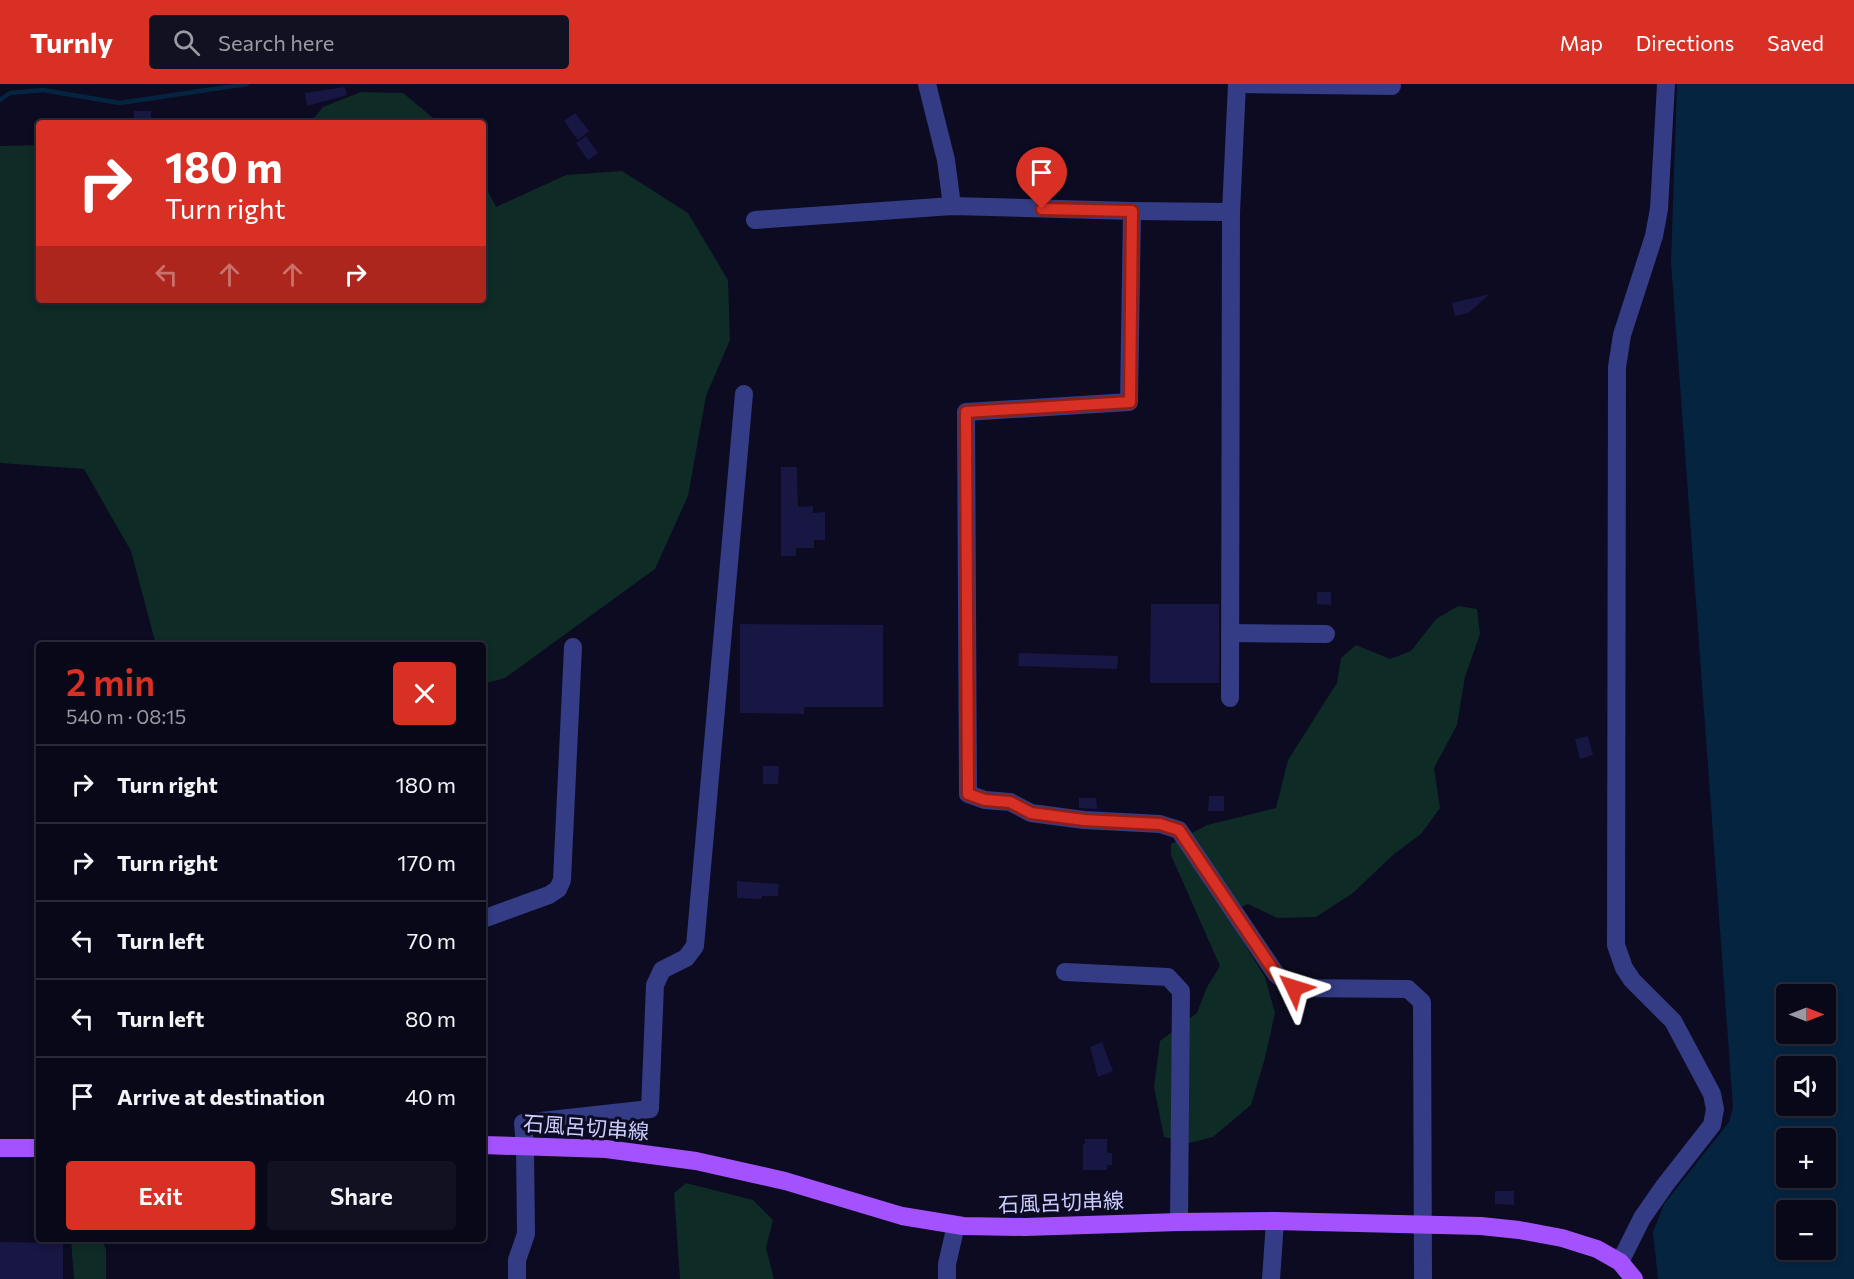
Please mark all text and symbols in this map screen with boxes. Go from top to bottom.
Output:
search box [149,15,569,69]
text: Turnly [30,25,113,59]
icon: search [170,26,203,59]
text: Search here [218,29,334,56]
text: Map [1560,30,1603,55]
text: Directions [1636,30,1734,55]
text: Saved [1767,30,1824,55]
text: 180 m [165,140,283,192]
icon: right [66,144,144,222]
pin [1016,147,1067,209]
icon: arrive [1025,156,1058,189]
text: Turn right [165,192,285,225]
icon: left [150,258,183,291]
icon: ahead [213,258,246,291]
icon: ahead [276,258,309,291]
icon: right [339,258,372,291]
text: 2 min [66,659,155,703]
button: close [393,662,456,725]
text: 540 m · 08:15 [66,704,186,728]
icon: right [66,768,99,801]
text: Turn right [117,771,218,798]
text: 180 m [395,771,456,798]
icon: right [66,846,99,879]
text: Turn right [117,849,218,876]
text: 170 m [397,849,456,876]
icon: left [66,924,99,957]
text: Turn left [117,927,204,954]
text: 70 m [407,927,456,954]
position arrow [1262,956,1326,1020]
north arrow [1776,984,1836,1044]
map controls [1776,984,1836,1260]
icon: left [66,1002,99,1035]
text: Turn left [117,1005,204,1032]
text: 80 m [405,1005,456,1032]
button: sound [1776,1056,1836,1116]
icon: arrive [66,1080,99,1113]
text: Arrive at destination [117,1083,325,1110]
text: 40 m [405,1083,456,1110]
street label: 石風呂切串線 [522,1110,650,1143]
button: + [1776,1128,1836,1188]
button: Exit [66,1161,255,1230]
button: Share [267,1161,456,1230]
street label: 石風呂切串線 [998,1187,1124,1216]
button: − [1776,1200,1836,1260]

